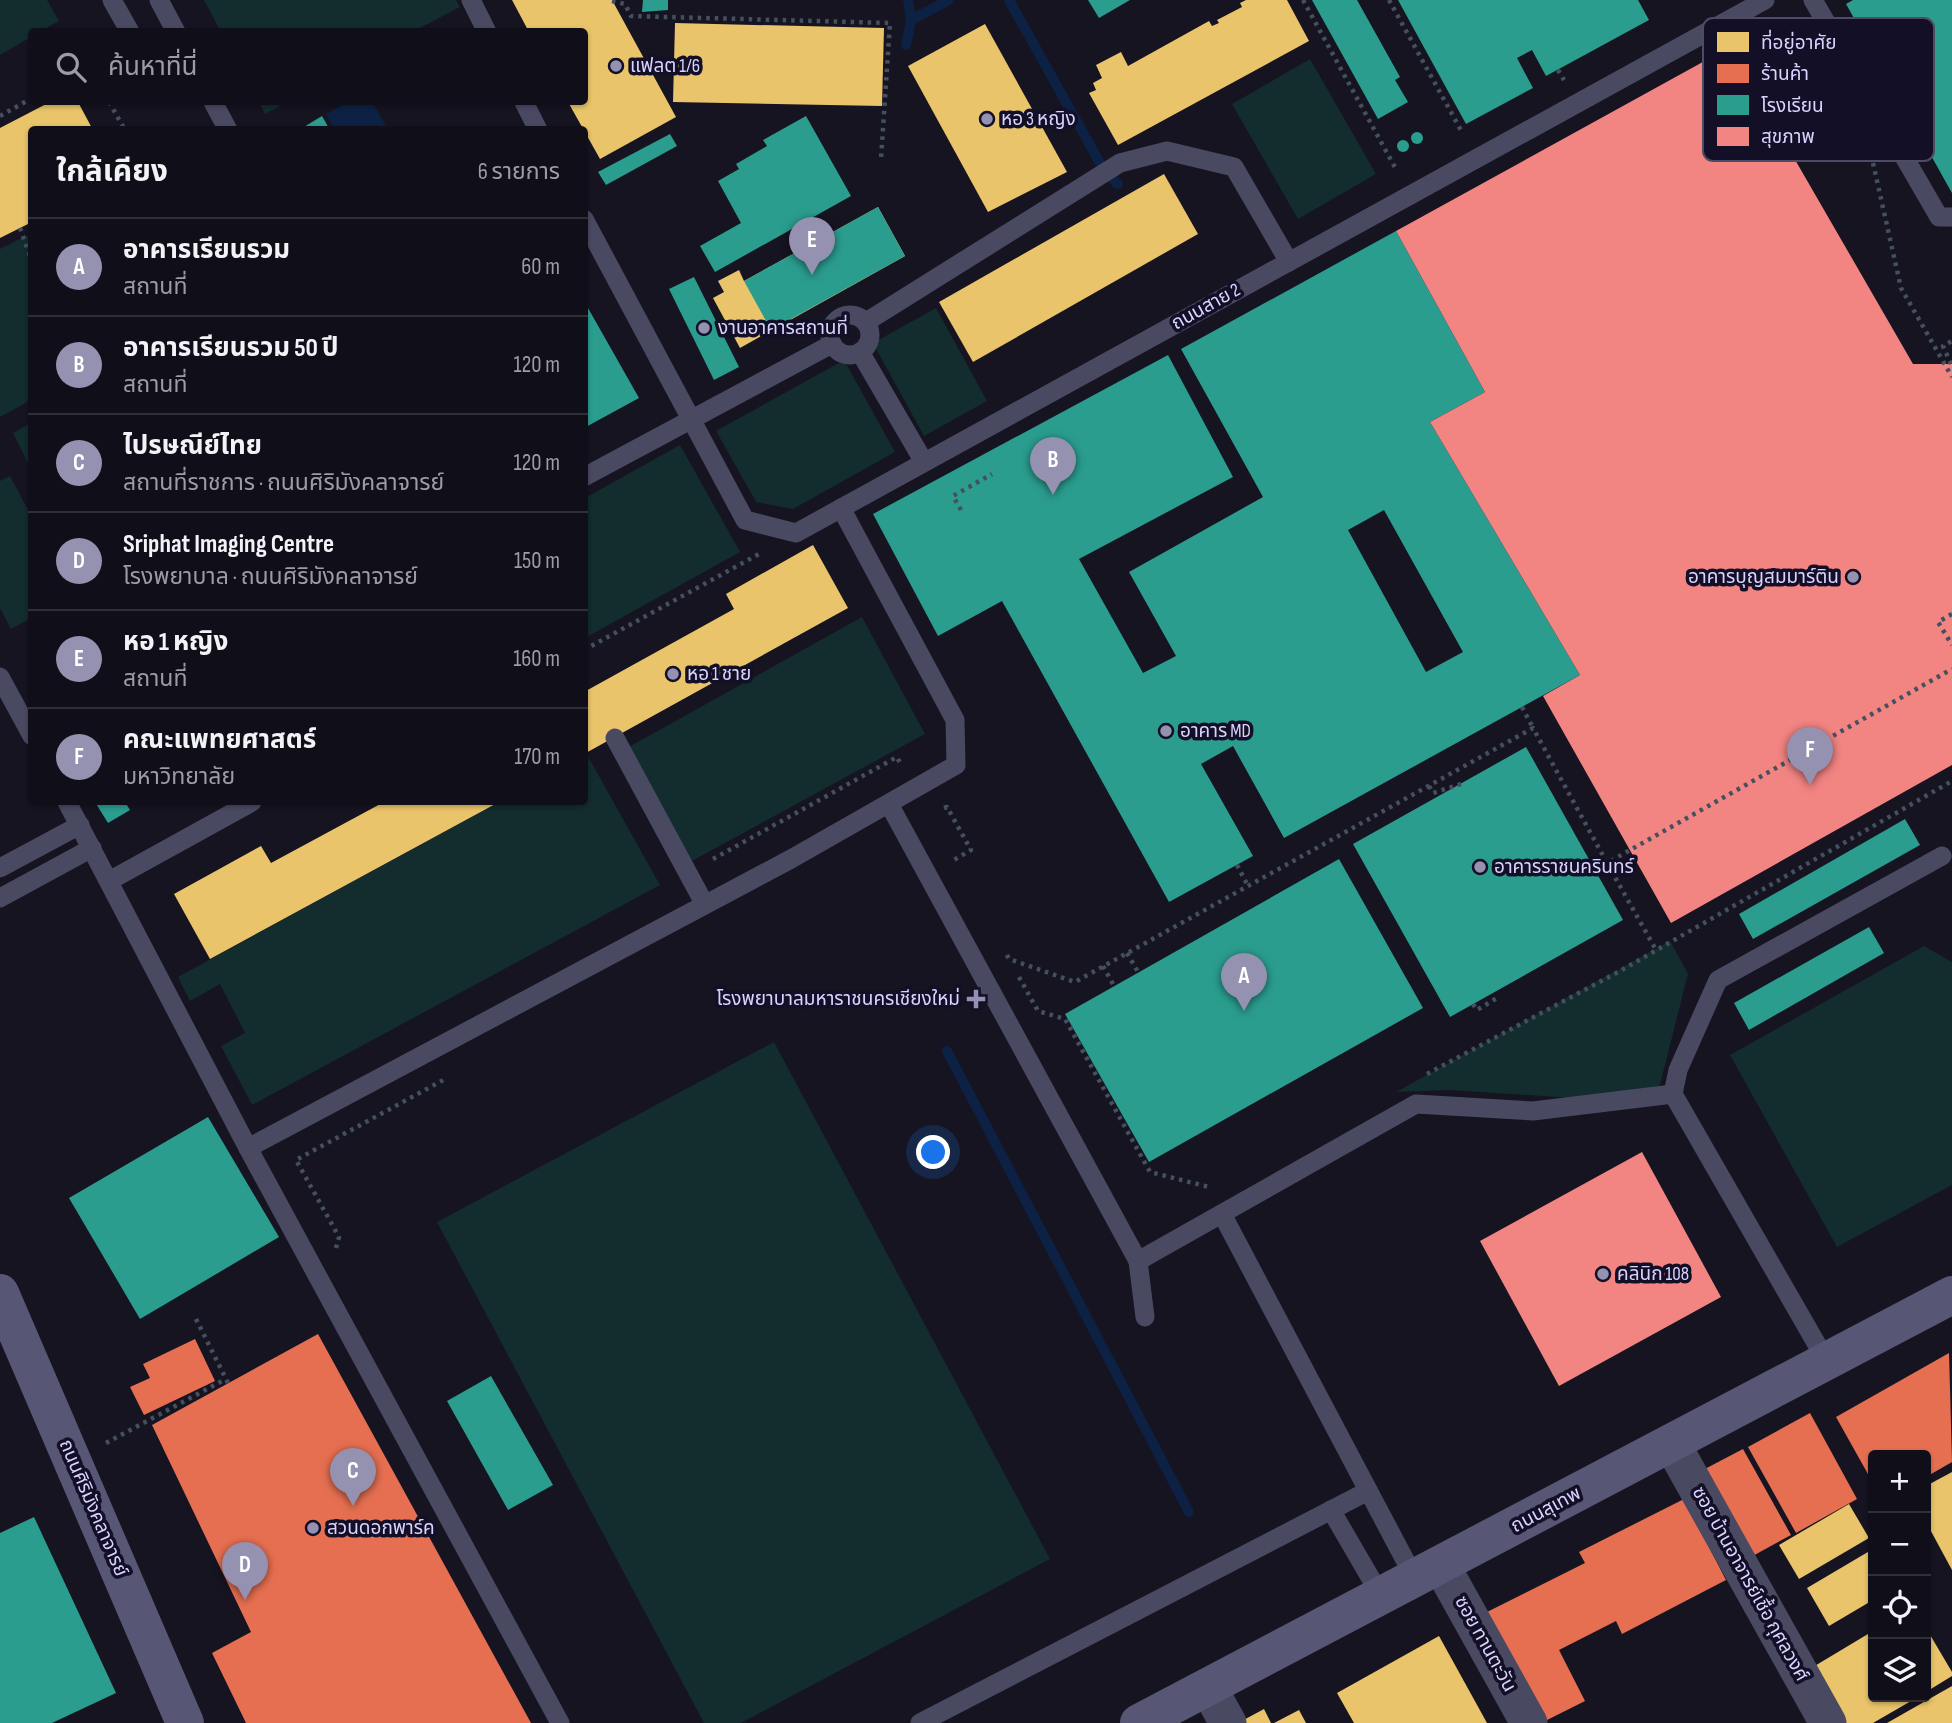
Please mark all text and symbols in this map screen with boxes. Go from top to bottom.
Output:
legend [1703,18,1934,161]
search box [28,28,588,105]
text: ที่อยู่อาศัย [1761,29,1837,55]
icon: search [52,48,90,86]
text: ค้นหาที่นี่ [108,52,198,83]
place label: แฟลต 1/6 [630,55,700,78]
marker: แฟลต 1/6 [608,58,624,74]
text: ร้านค้า [1761,62,1809,86]
text: โรงเรียน [1761,95,1824,118]
place label: หอ 3 หญิง [1001,108,1076,131]
marker: หอ 3 หญิง [979,111,995,127]
text: สุขภาพ [1761,126,1815,149]
text: ใกล้เคียง [56,154,168,190]
text: 6 รายการ [478,158,560,186]
pin: E [789,217,835,275]
text: อาคารเรียนรวม [123,235,290,266]
text: A [74,253,84,281]
text: 60 m [521,253,560,281]
text: สถานที่ [123,273,187,301]
street label: ถนนสาย 2 [1167,279,1245,335]
place label: งานอาคารสถานที่ [718,314,848,340]
marker: งานอาคารสถานที่ [696,320,712,336]
text: อาคารเรียนรวม 50 ปี [123,333,339,364]
text: B [74,351,84,379]
text: 120 m [514,351,560,379]
text: สถานที่ [123,371,187,399]
text: ไปรษณีย์ไทย [123,431,262,462]
pin: B [1030,437,1076,495]
text: C [73,449,85,477]
text: 120 m [514,449,560,477]
text: สถานที่ราชการ · ถนนศิริมังคลาจารย์ [123,469,444,497]
text: Sriphat Imaging Centre [123,529,334,560]
text: D [73,547,85,575]
text: 150 m [514,547,560,575]
text: โรงพยาบาล · ถนนศิริมังคลาจารย์ [123,563,418,591]
place label: อาคารบุญสมมาร์ติน [1688,566,1839,589]
marker: อาคารบุญสมมาร์ติน [1845,569,1861,585]
text: หอ 1 หญิง [123,627,228,658]
text: E [74,645,84,673]
text: 160 m [513,645,560,673]
place label: หอ 1 ชาย [687,663,751,686]
text: สถานที่ [123,665,187,693]
marker: หอ 1 ชาย [665,666,681,682]
place label: อาคาร MD [1180,720,1251,743]
marker: อาคาร MD [1158,723,1174,739]
text: คณะแพทยศาสตร์ [123,725,316,756]
pin: F [1787,727,1833,785]
text: F [74,743,84,771]
text: 170 m [514,743,560,771]
text: มหาวิทยาลัย [123,763,235,791]
place label: อาคารราชนครินทร์ [1494,856,1635,879]
marker: อาคารราชนครินทร์ [1472,859,1488,875]
pin: A [1221,953,1267,1011]
place label: โรงพยาบาลมหาราชนครเชียงใหม่ [716,987,960,1011]
marker: โรงพยาบาลมหาราชนครเชียงใหม่ [966,989,986,1009]
your location [916,1135,950,1169]
place label: คลินิก 108 [1617,1263,1689,1286]
marker: คลินิก 108 [1595,1266,1611,1282]
street label: ถนนศิริมังคลาจารย์ [54,1436,132,1580]
pin: C [330,1448,376,1506]
map controls [1868,1450,1931,1702]
button: + [1868,1450,1931,1513]
street label: ซอย บ้านอาจารย์เชื้อ กุศลวงศ์ [1687,1481,1816,1685]
street label: ถนนสุเทพ [1507,1482,1585,1538]
button: − [1868,1513,1931,1576]
place label: สวนดอกพาร์ค [327,1517,435,1540]
marker: สวนดอกพาร์ค [305,1520,321,1536]
pin: D [222,1542,268,1600]
button: locate [1868,1576,1931,1639]
street label: ซอย ทานตะวัน [1449,1592,1521,1696]
button: layers [1868,1639,1931,1702]

